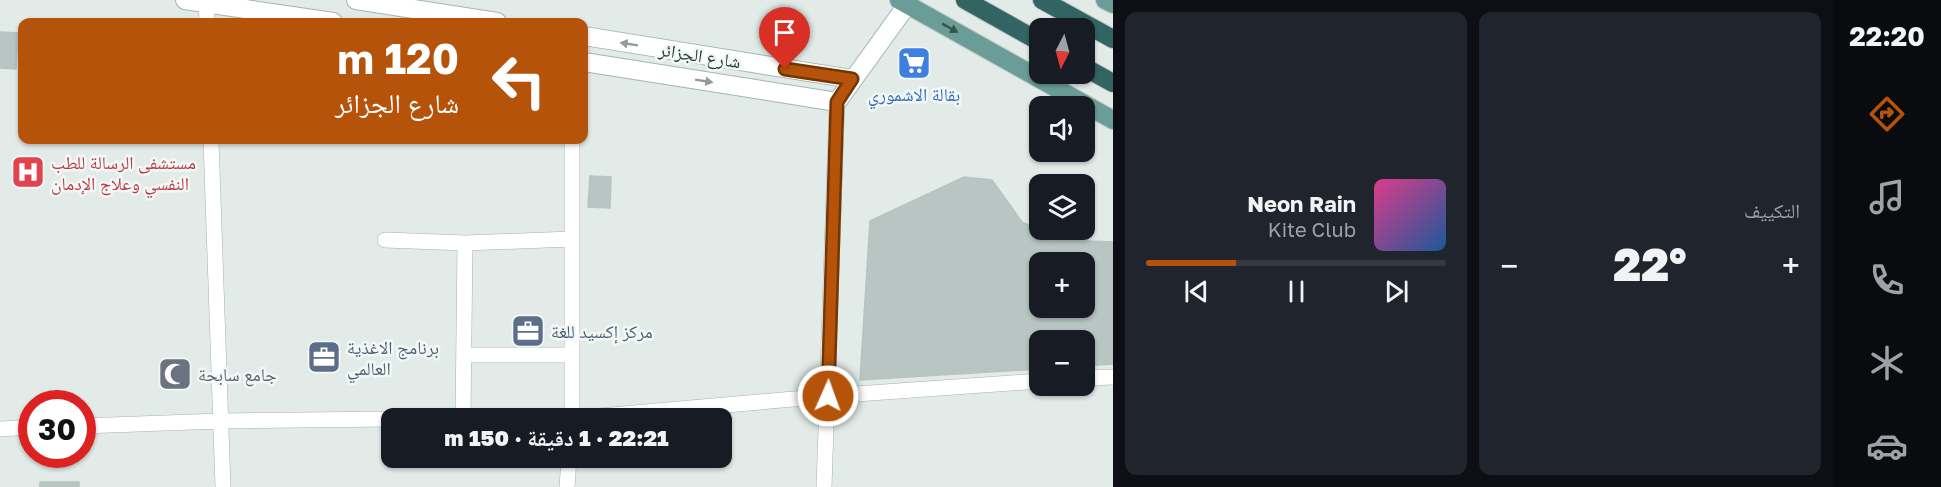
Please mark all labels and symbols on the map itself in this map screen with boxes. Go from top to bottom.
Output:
pin [759,7,810,69]
north arrow [1029,18,1095,84]
one-way arrow [942,23,958,34]
street label: شارع الجزائر [656,38,743,73]
one-way arrow [619,39,638,48]
supermarket icon: بقالة الاشموري [896,45,932,81]
one-way arrow [694,76,713,85]
place label: بقالة الاشموري [868,83,960,110]
place label: مستشفى الرسالة للطب النفسي وعلاج الإدمان [51,151,196,199]
hospital icon: مستشفى الرسالة للطب النفسي وعلاج الإدمان [10,154,46,190]
office icon: مركز إكسيد للغة [510,313,546,349]
place label: مركز إكسيد للغة [551,320,653,344]
place label: برنامج الاغذية العالمي [347,336,439,384]
office icon: برنامج الاغذية العالمي [306,339,342,375]
mosque icon: جامع سابحة [157,356,193,392]
place label: جامع سابحة [198,363,277,387]
position arrow [796,364,860,428]
speed limit sign: 30 [18,390,96,468]

